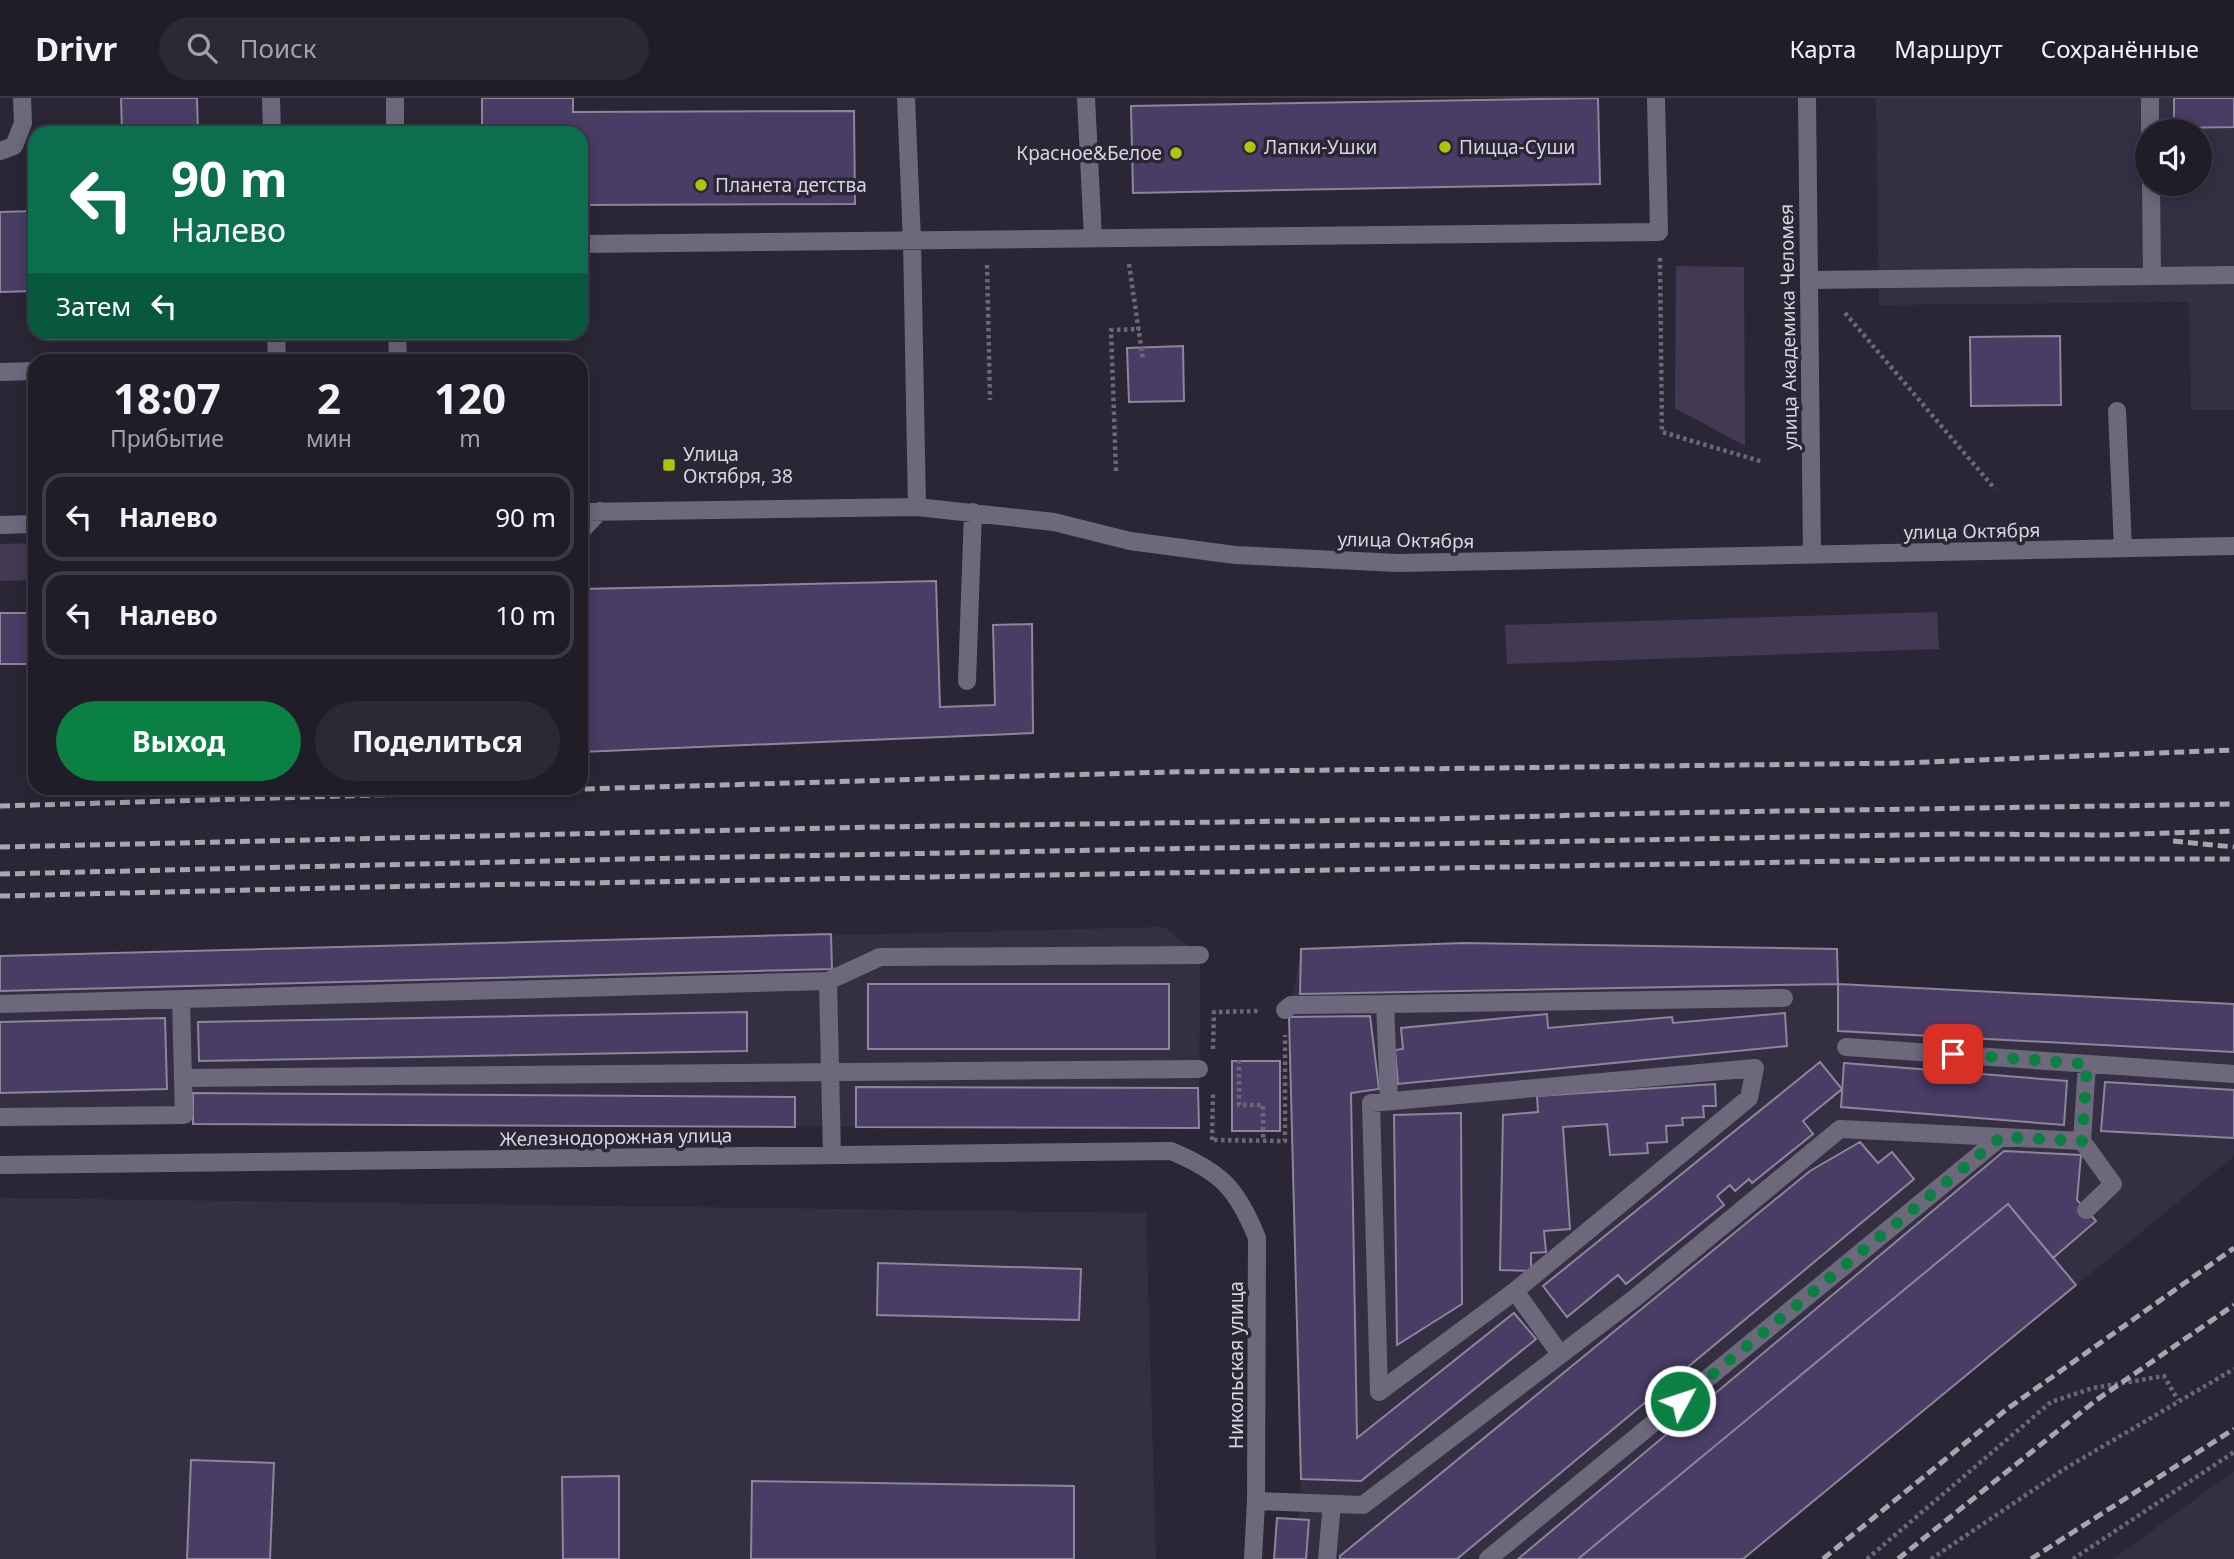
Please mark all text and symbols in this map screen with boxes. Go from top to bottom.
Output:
search box [159,17,649,80]
text: Drivr [35,26,117,71]
icon: search [183,29,221,67]
text: Поиск [239,30,317,66]
text: Карта [1789,32,1856,65]
text: Маршрут [1894,32,2003,65]
text: Сохранённые [2041,32,2199,65]
map controls [2135,119,2212,196]
button: sound [2135,119,2212,196]
place label: Лапки-Ушки [1264,134,1377,160]
place label: Пицца-Суши [1459,134,1575,160]
marker: Лапки-Ушки [1242,139,1258,155]
marker: Пицца-Суши [1437,139,1453,155]
place label: Красное&Белое [1016,140,1162,166]
text: 90 m [171,145,288,211]
marker: Красное&Белое [1168,145,1184,161]
icon: left [56,154,147,245]
place label: Планета детства [715,172,867,198]
marker: Планета детства [693,177,709,193]
street label: улица Академика Челомея [1773,204,1803,450]
text: Налево [171,208,286,251]
icon: left [145,287,183,325]
text: Затем [56,288,131,324]
text: 18:07 [113,369,221,426]
text: 2 [317,369,341,426]
text: 120 [434,369,506,426]
text: Прибытие [110,422,224,454]
text: мин [306,422,352,454]
text: m [459,422,481,454]
place label: Улица Октября, 38 [683,441,793,489]
marker: Улица Октября, 38 [661,457,677,473]
icon: left [60,498,98,536]
text: Налево [119,499,218,535]
text: 90 m [495,499,556,535]
street label: улица Октября [1903,517,2041,545]
street label: улица Октября [1337,526,1475,554]
icon: left [60,596,98,634]
text: Налево [119,597,218,633]
text: 10 m [495,597,556,633]
button: Выход [56,701,301,781]
button: Поделиться [315,701,560,781]
pin [1923,1024,1983,1084]
icon: arrive [1934,1035,1972,1073]
street label: Железнодорожная улица [499,1122,733,1152]
street label: Никольская улица [1223,1281,1249,1449]
position arrow [1643,1364,1717,1438]

